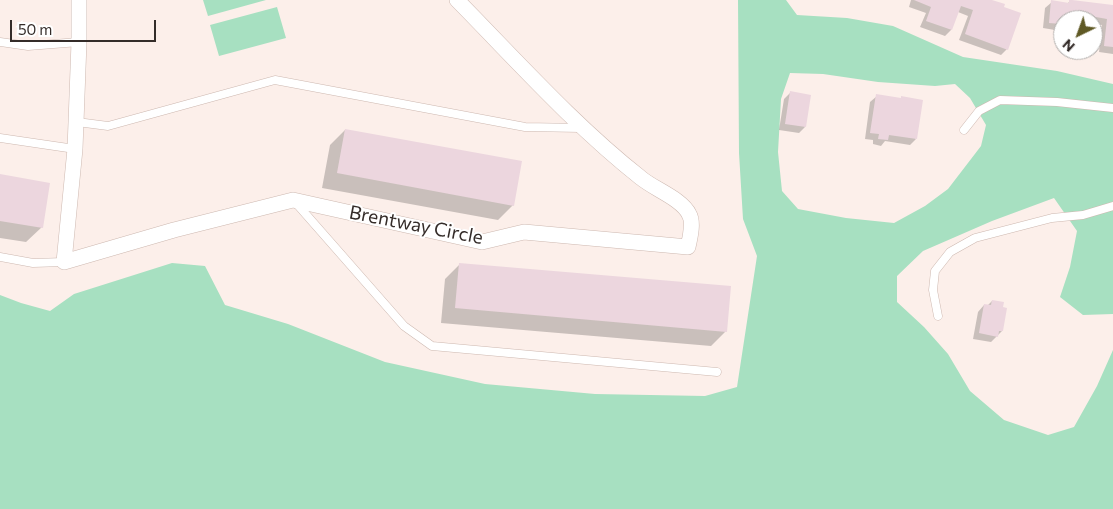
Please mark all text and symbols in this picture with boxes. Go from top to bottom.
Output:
scale bar [12,10,159,42]
north arrow [1053,10,1103,60]
text: 50 m [18,20,52,38]
text: N [1059,36,1078,56]
street label: Brentway Circle [347,201,485,249]

